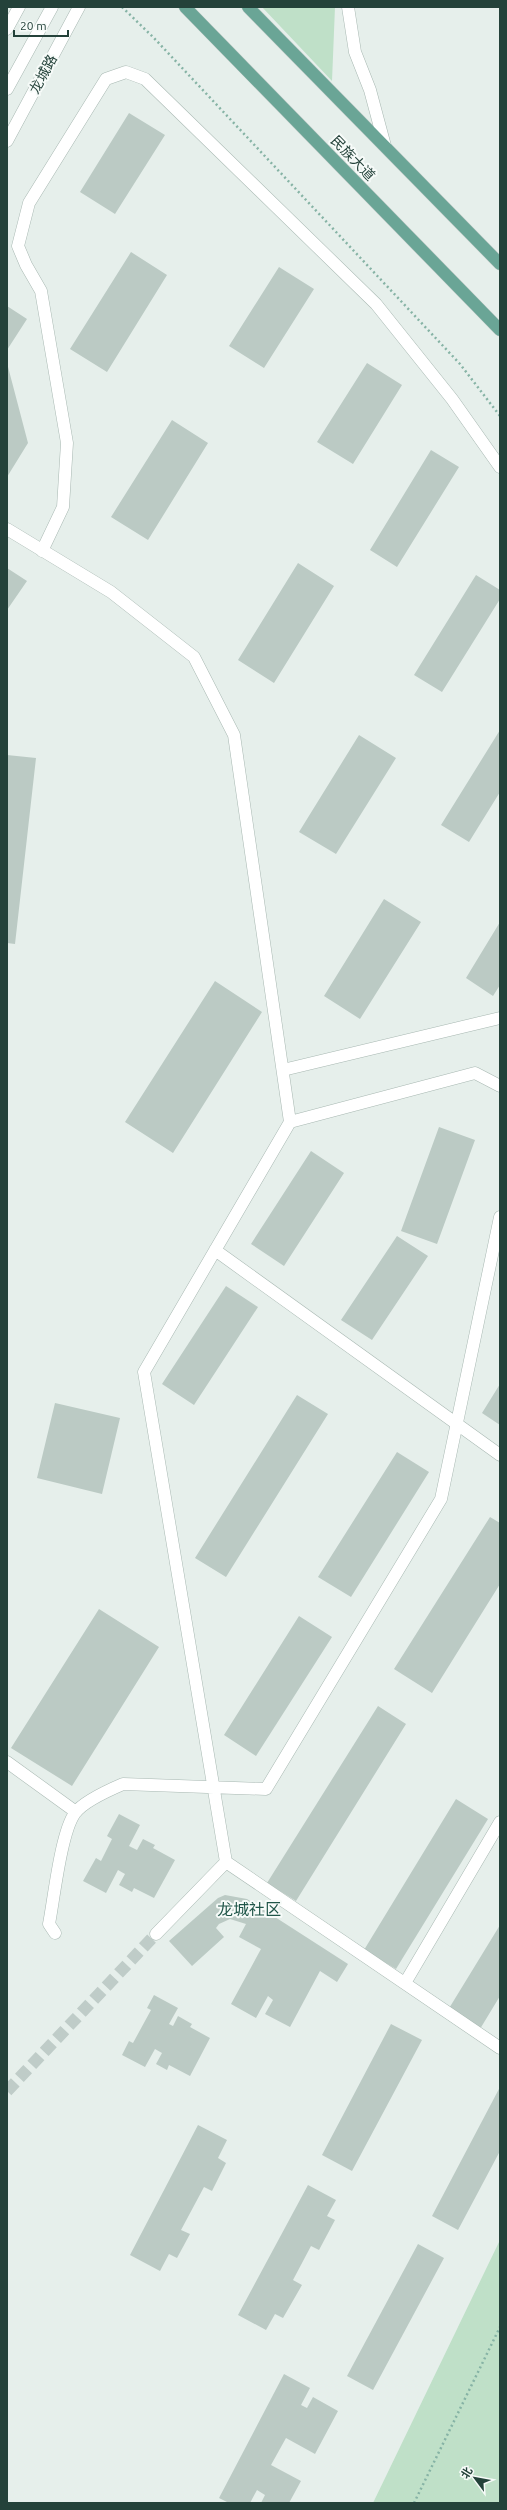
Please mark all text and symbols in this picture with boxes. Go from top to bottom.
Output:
scale bar [14,12,68,38]
text: 20 m [20,19,47,32]
street label: 龙城路 [26,52,60,96]
street label: 民族大道 [328,132,378,184]
district label: 龙城社区 [217,1900,281,1918]
north arrow [455,2458,495,2498]
text: 北 [459,2465,475,2481]

